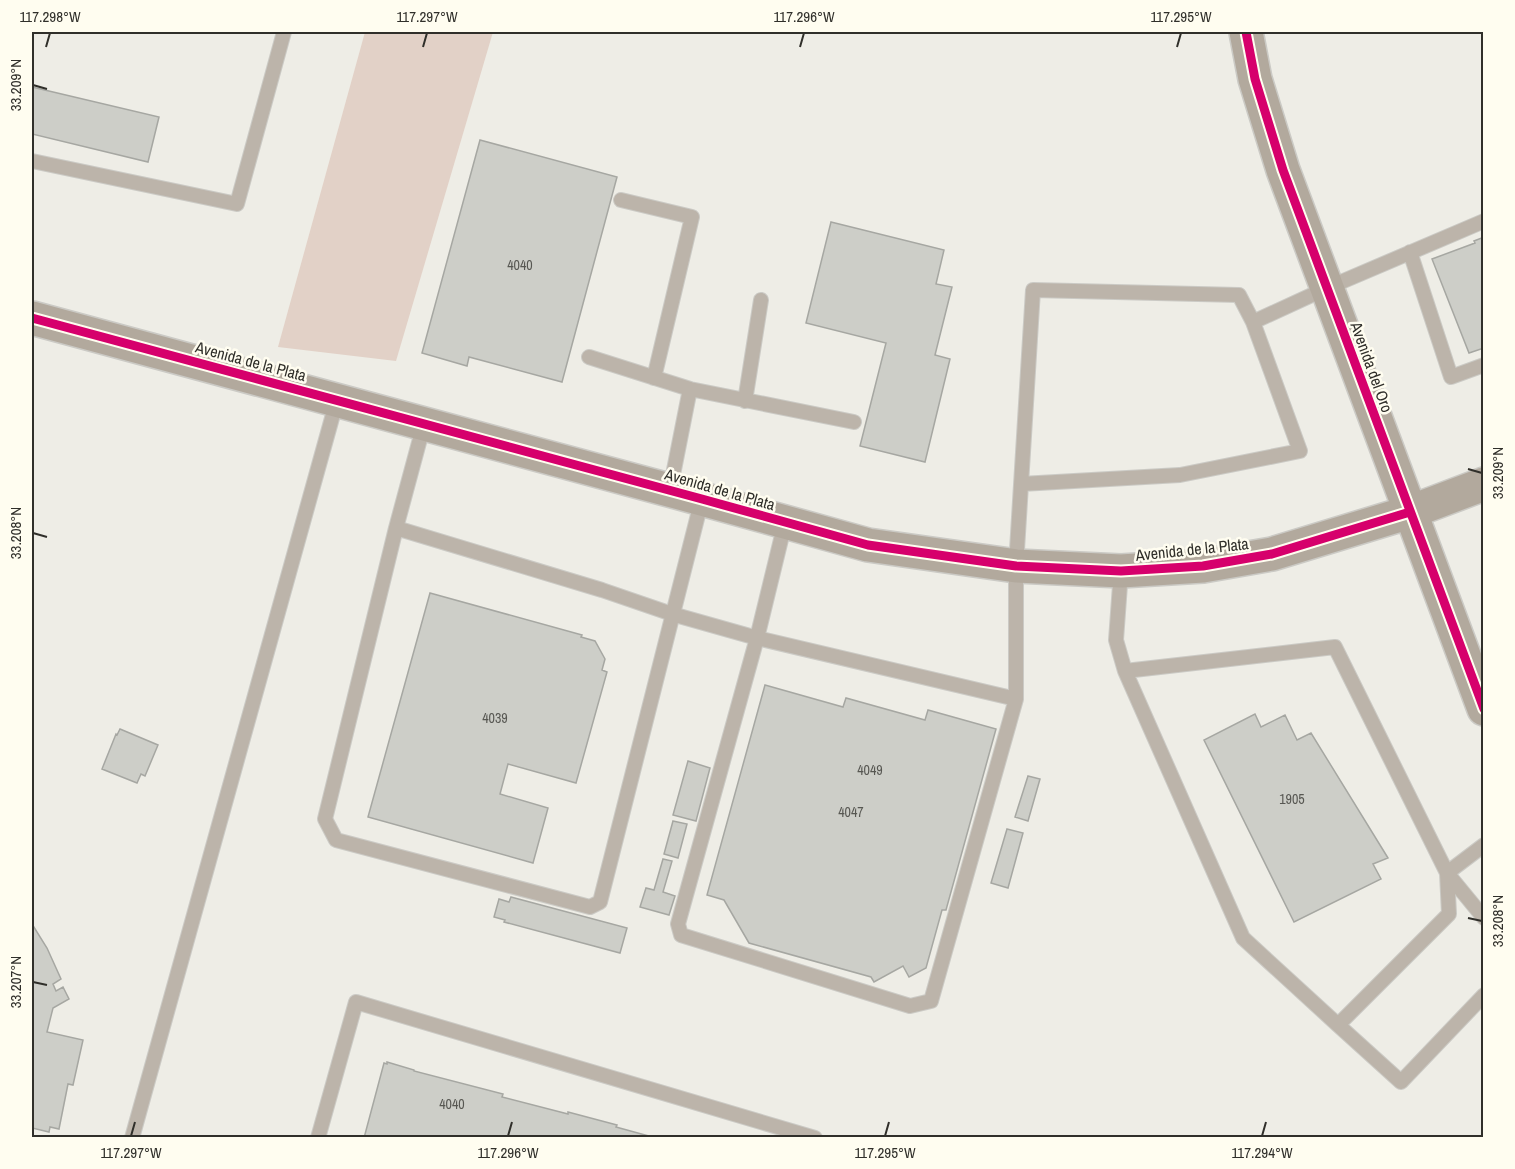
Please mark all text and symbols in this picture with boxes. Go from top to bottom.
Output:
text: 117.298°W [19,6,81,27]
text: 117.297°W [396,6,458,27]
text: 117.296°W [773,6,835,27]
text: 117.295°W [1150,6,1212,27]
text: 33.209°N [5,59,26,111]
house number: 4040 [507,256,533,274]
street label: Avenida del Oro [1345,318,1399,415]
street label: Avenida de la Plata [192,335,309,387]
text: 33.209°N [1487,447,1508,499]
street label: Avenida de la Plata [661,462,778,515]
text: 33.208°N [5,507,26,559]
street label: Avenida de la Plata [1133,532,1250,566]
house number: 4039 [482,709,508,727]
house number: 4049 [857,761,883,779]
house number: 1905 [1279,790,1305,808]
house number: 4047 [838,803,864,821]
text: 33.208°N [1487,895,1508,947]
text: 33.207°N [5,956,26,1008]
house number: 4040 [439,1095,465,1113]
text: 117.297°W [100,1142,162,1163]
text: 117.296°W [477,1142,539,1163]
text: 117.295°W [854,1142,916,1163]
text: 117.294°W [1231,1142,1293,1163]

